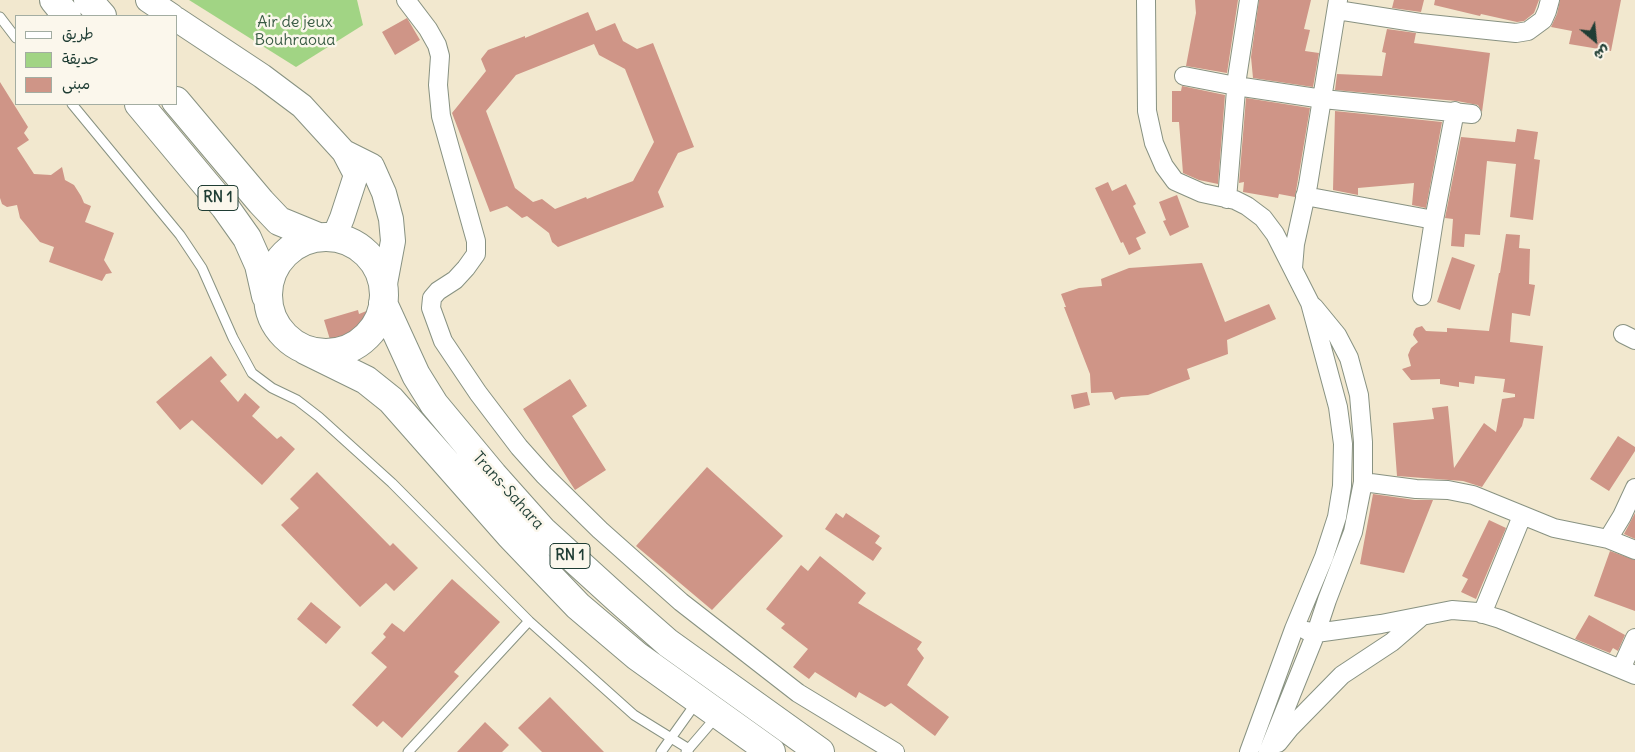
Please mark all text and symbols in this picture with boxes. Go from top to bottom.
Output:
park label: Air de jeux Bouhraoua [255,12,335,50]
legend [15,15,178,105]
north arrow [1570,15,1620,65]
text: طريق [62,24,94,43]
text: ش [1591,42,1613,65]
text: حديقة [62,49,99,68]
text: مبنى [62,74,90,93]
road number: RN 1 [198,186,238,210]
street label: Trans-Sahara [468,448,548,534]
road number: RN 1 [550,544,590,568]

